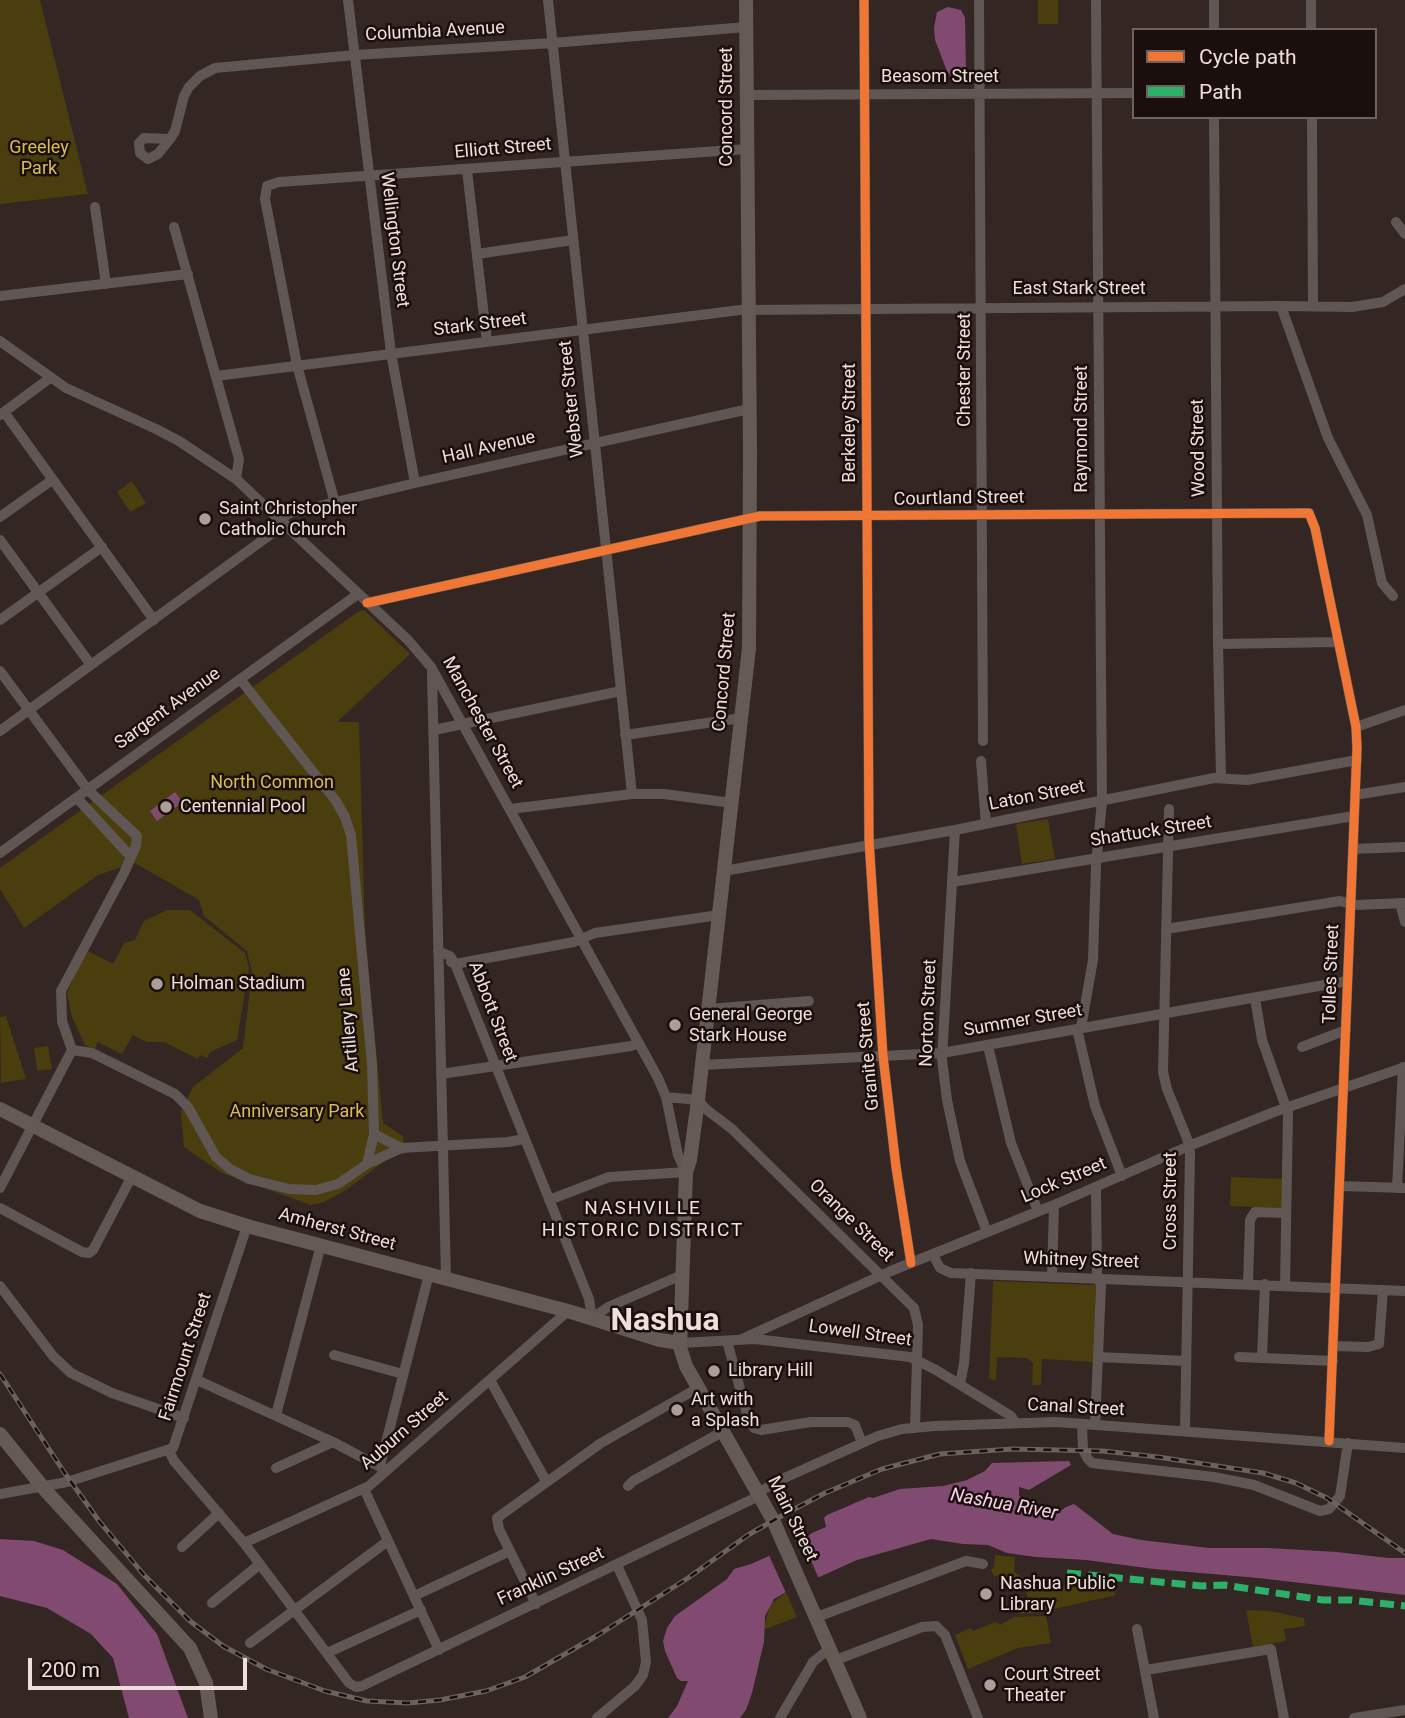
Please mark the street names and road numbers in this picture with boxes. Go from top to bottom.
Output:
street label: Columbia Avenue [365,18,505,46]
street label: Concord Street [716,47,738,167]
street label: Beasom Street [881,66,999,88]
street label: Elliott Street [454,134,552,164]
street label: Wellington Street [375,171,413,309]
street label: East Stark Street [1012,278,1146,300]
street label: Stark Street [432,309,528,341]
street label: Chester Street [954,313,976,427]
street label: Webster Street [555,339,589,459]
street label: Berkeley Street [839,363,861,483]
street label: Raymond Street [1071,365,1093,493]
street label: Wood Street [1187,399,1211,497]
street label: Hall Avenue [440,427,538,469]
street label: Courtland Street [894,487,1024,511]
street label: Concord Street [709,611,741,733]
street label: Manchester Street [437,653,527,793]
street label: Sargent Avenue [111,663,225,755]
street label: Laton Street [987,776,1087,816]
street label: Shattuck Street [1089,812,1213,852]
street label: Tolles Street [1319,924,1345,1024]
street label: Abbott Street [463,959,521,1065]
street label: Norton Street [916,959,942,1067]
street label: Artillery Lane [334,967,364,1073]
street label: Summer Street [962,1000,1084,1042]
street label: Granite Street [853,1001,885,1111]
street label: Cross Street [1160,1152,1182,1250]
street label: Lock Street [1018,1153,1110,1209]
street label: Orange Street [804,1175,898,1267]
street label: Amherst Street [276,1204,398,1256]
street label: Whitney Street [1023,1248,1139,1274]
street label: Fairmount Street [155,1290,217,1424]
street label: Lowell Street [807,1316,913,1352]
street label: Auburn Street [357,1387,453,1475]
street label: Canal Street [1027,1395,1125,1421]
street label: Main Street [762,1473,822,1565]
street label: Franklin Street [494,1543,608,1611]

